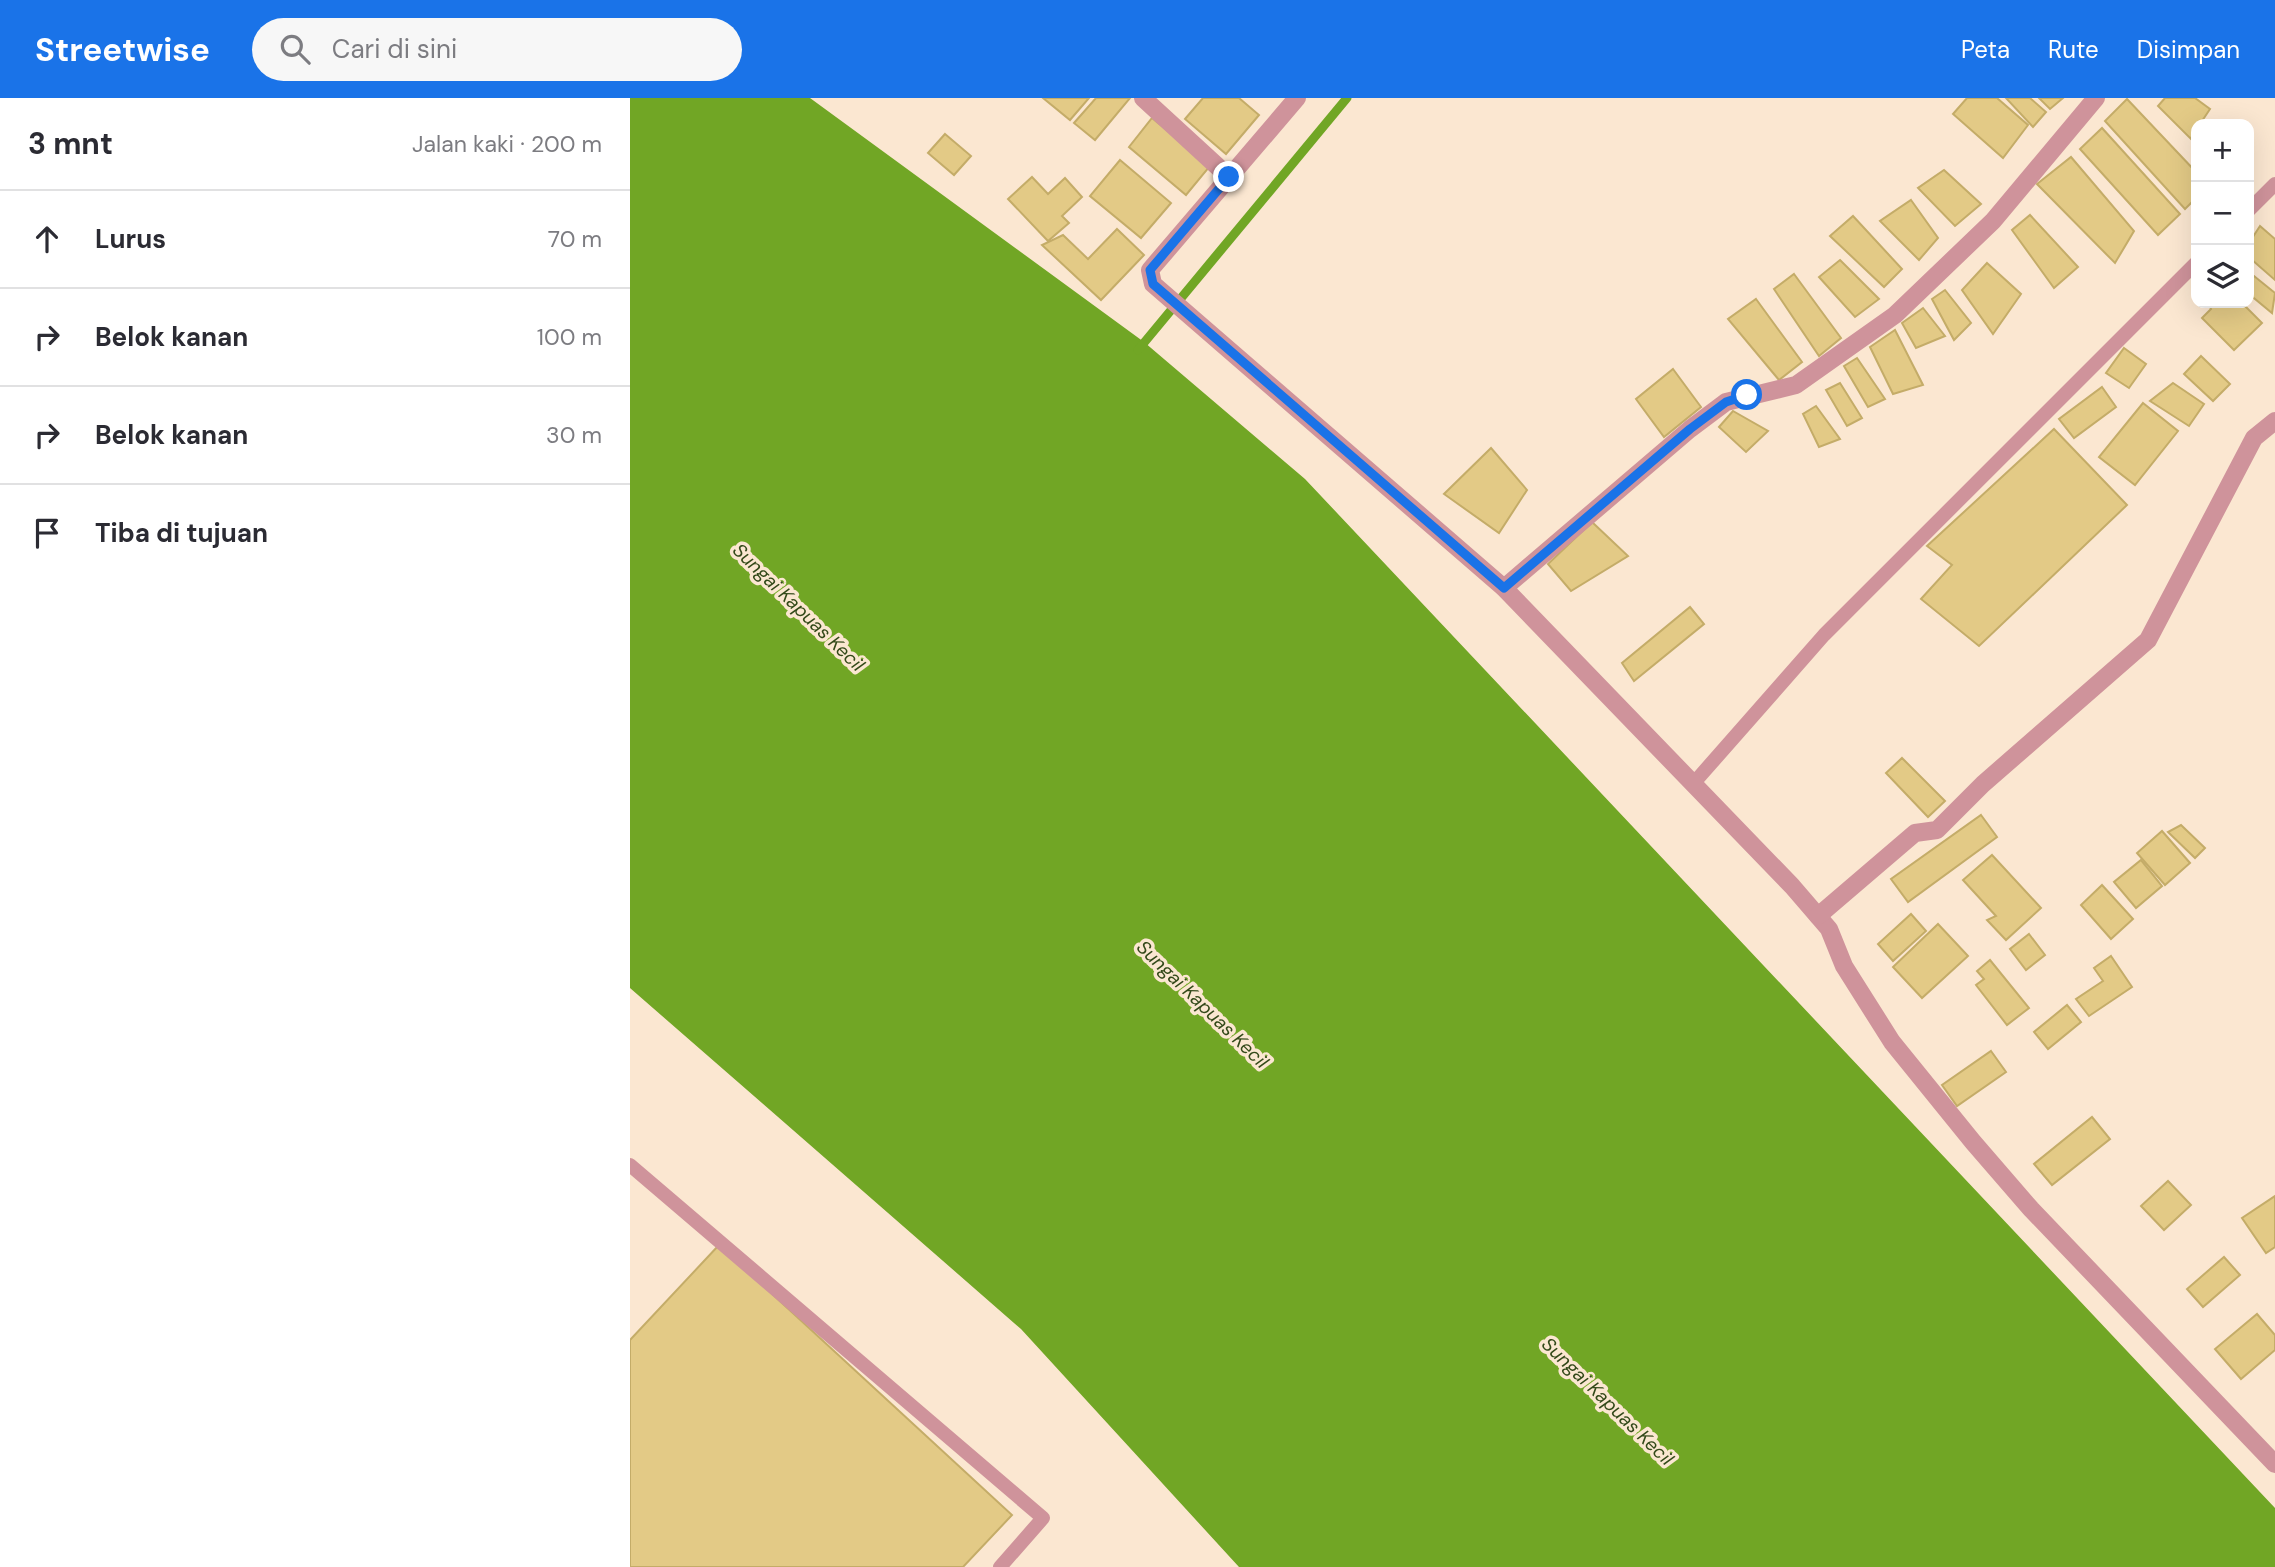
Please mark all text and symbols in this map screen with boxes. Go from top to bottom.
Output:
search box [252,18,742,81]
text: Streetwise [35,28,210,71]
icon: search [276,30,314,68]
text: Cari di sini [332,32,457,66]
text: Peta [1961,34,2010,65]
text: Rute [2048,34,2099,65]
text: Disimpan [2137,34,2240,65]
map controls [2191,119,2254,308]
button: + [2191,119,2254,182]
text: 3 mnt [28,124,113,163]
text: Jalan kaki · 200 m [412,129,602,159]
route end [1213,161,1244,192]
button: − [2191,182,2254,245]
icon: ahead [28,220,66,258]
text: Lurus [95,222,166,256]
text: 70 m [548,224,602,254]
button: layers [2191,245,2254,308]
icon: right [28,318,66,356]
text: Belok kanan [95,320,248,354]
text: 100 m [537,322,602,352]
route start [1731,379,1762,410]
icon: right [28,416,66,454]
text: Belok kanan [95,418,248,452]
text: 30 m [546,420,602,450]
icon: arrive [28,514,66,552]
text: Tiba di tujuan [95,516,268,550]
water label: Sungai Kapuas Kecil [727,538,871,677]
water label: Sungai Kapuas Kecil [1131,935,1275,1074]
water label: Sungai Kapuas Kecil [1536,1332,1680,1471]

